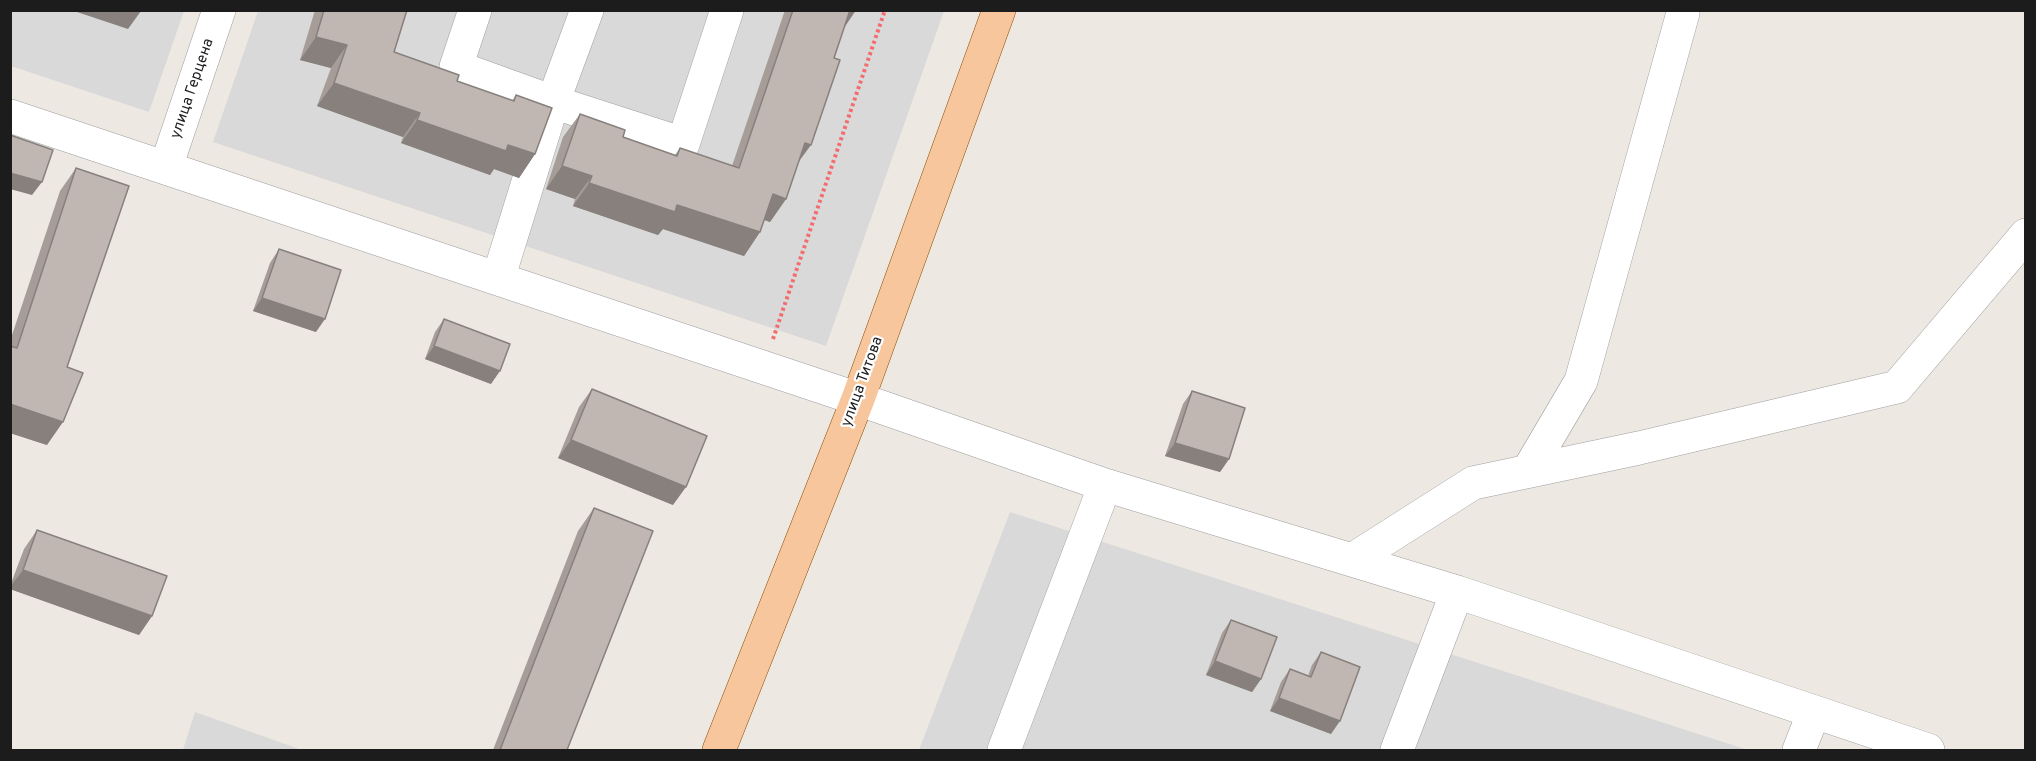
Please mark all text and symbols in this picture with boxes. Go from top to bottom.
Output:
street label: улица Герцена [167,36,219,142]
street label: улица Титова [838,334,888,430]

